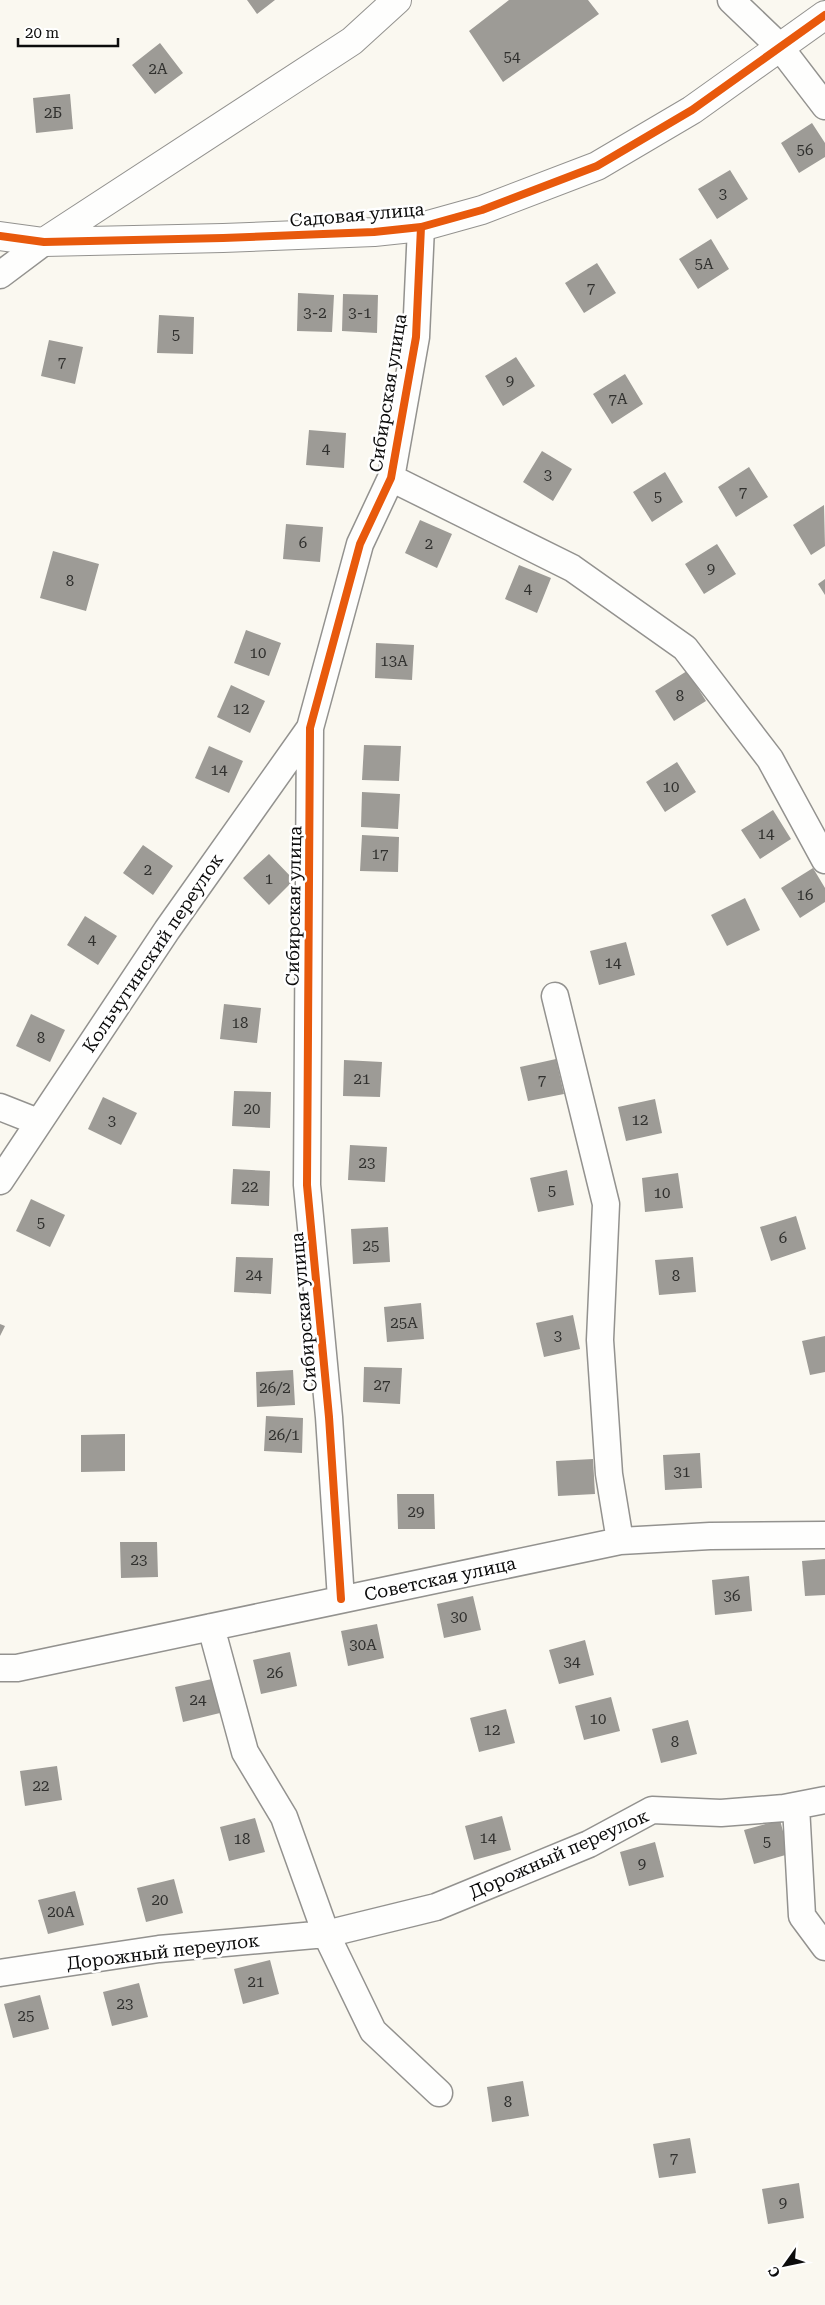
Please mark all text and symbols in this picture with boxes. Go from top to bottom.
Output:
scale bar [18,15,118,47]
text: 20 m [25,24,60,42]
house number: 54 [504,48,521,66]
house number: 2А [149,60,168,78]
house number: 2Б [44,104,62,122]
house number: 56 [797,141,813,159]
house number: 3 [719,185,727,203]
street label: Садовая улица [289,198,425,231]
house number: 5А [695,255,714,273]
house number: 7 [587,279,595,297]
house number: 3-2 [303,304,327,322]
house number: 3-1 [348,304,372,322]
street label: Сибирская улица [365,312,410,474]
house number: 5 [172,326,180,344]
house number: 7 [58,353,66,371]
house number: 9 [506,372,514,390]
house number: 7А [609,390,628,408]
house number: 4 [322,440,331,458]
house number: 3 [544,466,552,484]
house number: 7 [739,483,747,501]
house number: 5 [654,488,662,506]
house number: 6 [299,534,307,552]
house number: 2 [425,535,433,553]
house number: 9 [707,560,715,578]
house number: 8 [66,572,74,590]
house number: 4 [524,580,533,598]
house number: 10 [250,644,266,662]
house number: 13А [380,652,408,670]
house number: 8 [676,687,684,705]
house number: 12 [233,700,249,718]
house number: 14 [211,761,228,779]
house number: 10 [663,778,679,796]
street label: Сибирская улица [282,825,305,986]
house number: 14 [758,825,775,843]
house number: 17 [372,845,388,863]
street label: Кольчугинский переулок [78,849,227,1056]
house number: 2 [144,861,152,879]
house number: 1 [265,870,273,888]
house number: 16 [797,886,813,904]
house number: 4 [88,931,97,949]
house number: 14 [605,954,622,972]
house number: 18 [232,1014,248,1032]
house number: 8 [37,1029,45,1047]
house number: 21 [354,1070,370,1088]
house number: 7 [538,1071,546,1089]
house number: 20 [244,1100,260,1118]
house number: 12 [632,1111,648,1129]
house number: 3 [108,1112,116,1130]
house number: 23 [359,1154,375,1172]
house number: 22 [242,1178,258,1196]
house number: 5 [548,1182,556,1200]
house number: 10 [654,1184,670,1202]
house number: 5 [37,1214,45,1232]
house number: 6 [779,1229,787,1247]
street label: Сибирская улица [286,1231,321,1393]
house number: 25 [363,1237,379,1255]
house number: 24 [246,1266,263,1284]
house number: 8 [672,1267,680,1285]
house number: 25А [390,1314,418,1332]
house number: 3 [554,1327,562,1345]
house number: 27 [374,1376,390,1394]
house number: 26/2 [259,1379,291,1397]
house number: 26/1 [268,1426,300,1444]
house number: 31 [674,1463,690,1481]
house number: 29 [408,1503,424,1521]
house number: 23 [131,1551,147,1569]
street label: Советская улица [362,1552,518,1605]
house number: 36 [724,1587,740,1605]
house number: 30 [451,1608,467,1626]
house number: 30А [349,1636,377,1654]
house number: 34 [564,1653,581,1671]
house number: 26 [267,1664,283,1682]
house number: 24 [190,1691,207,1709]
house number: 10 [590,1710,606,1728]
house number: 12 [484,1721,500,1739]
house number: 8 [671,1733,679,1751]
house number: 22 [33,1777,49,1795]
street label: Дорожный переулок [466,1804,652,1903]
house number: 14 [480,1829,497,1847]
house number: 18 [234,1830,250,1848]
house number: 5 [763,1833,771,1851]
house number: 9 [638,1855,646,1873]
house number: 20 [152,1891,168,1909]
house number: 20А [47,1903,75,1921]
street label: Дорожный переулок [65,1929,261,1974]
house number: 21 [248,1973,264,1991]
house number: 23 [117,1995,133,2013]
house number: 25 [18,2007,34,2025]
house number: 8 [504,2093,512,2111]
house number: 7 [670,2149,678,2167]
house number: 9 [779,2194,787,2212]
north arrow [760,2240,810,2290]
text: С [765,2263,783,2281]

